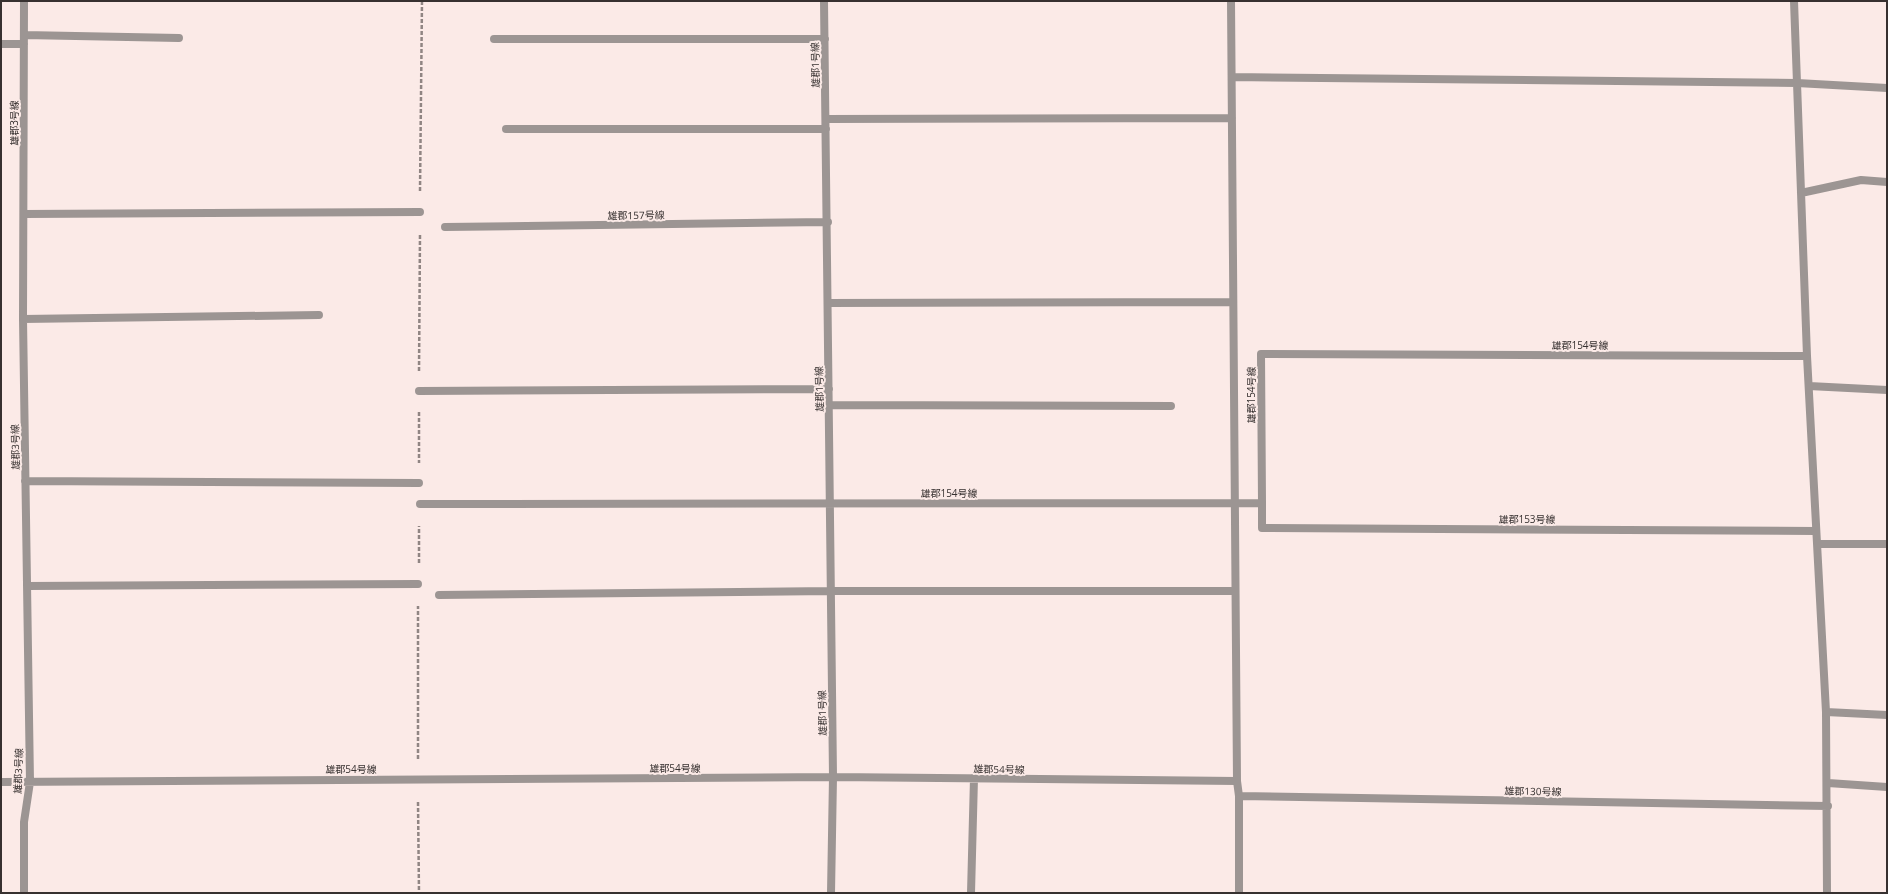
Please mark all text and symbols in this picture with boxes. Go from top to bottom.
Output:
street label: 雄郡1号線 [808,42,822,88]
street label: 雄郡3号線 [7,100,21,146]
street label: 雄郡157号線 [607,208,665,222]
street label: 雄郡154号線 [1551,338,1609,352]
street label: 雄郡1号線 [812,366,826,412]
street label: 雄郡154号線 [1244,366,1258,424]
street label: 雄郡3号線 [8,424,22,470]
street label: 雄郡154号線 [920,486,978,500]
street label: 雄郡153号線 [1498,512,1556,526]
street label: 雄郡1号線 [815,690,829,736]
street label: 雄郡3号線 [10,748,26,794]
street label: 雄郡54号線 [649,761,701,775]
street label: 雄郡54号線 [325,762,377,776]
street label: 雄郡54号線 [973,762,1025,776]
street label: 雄郡130号線 [1504,784,1562,798]

